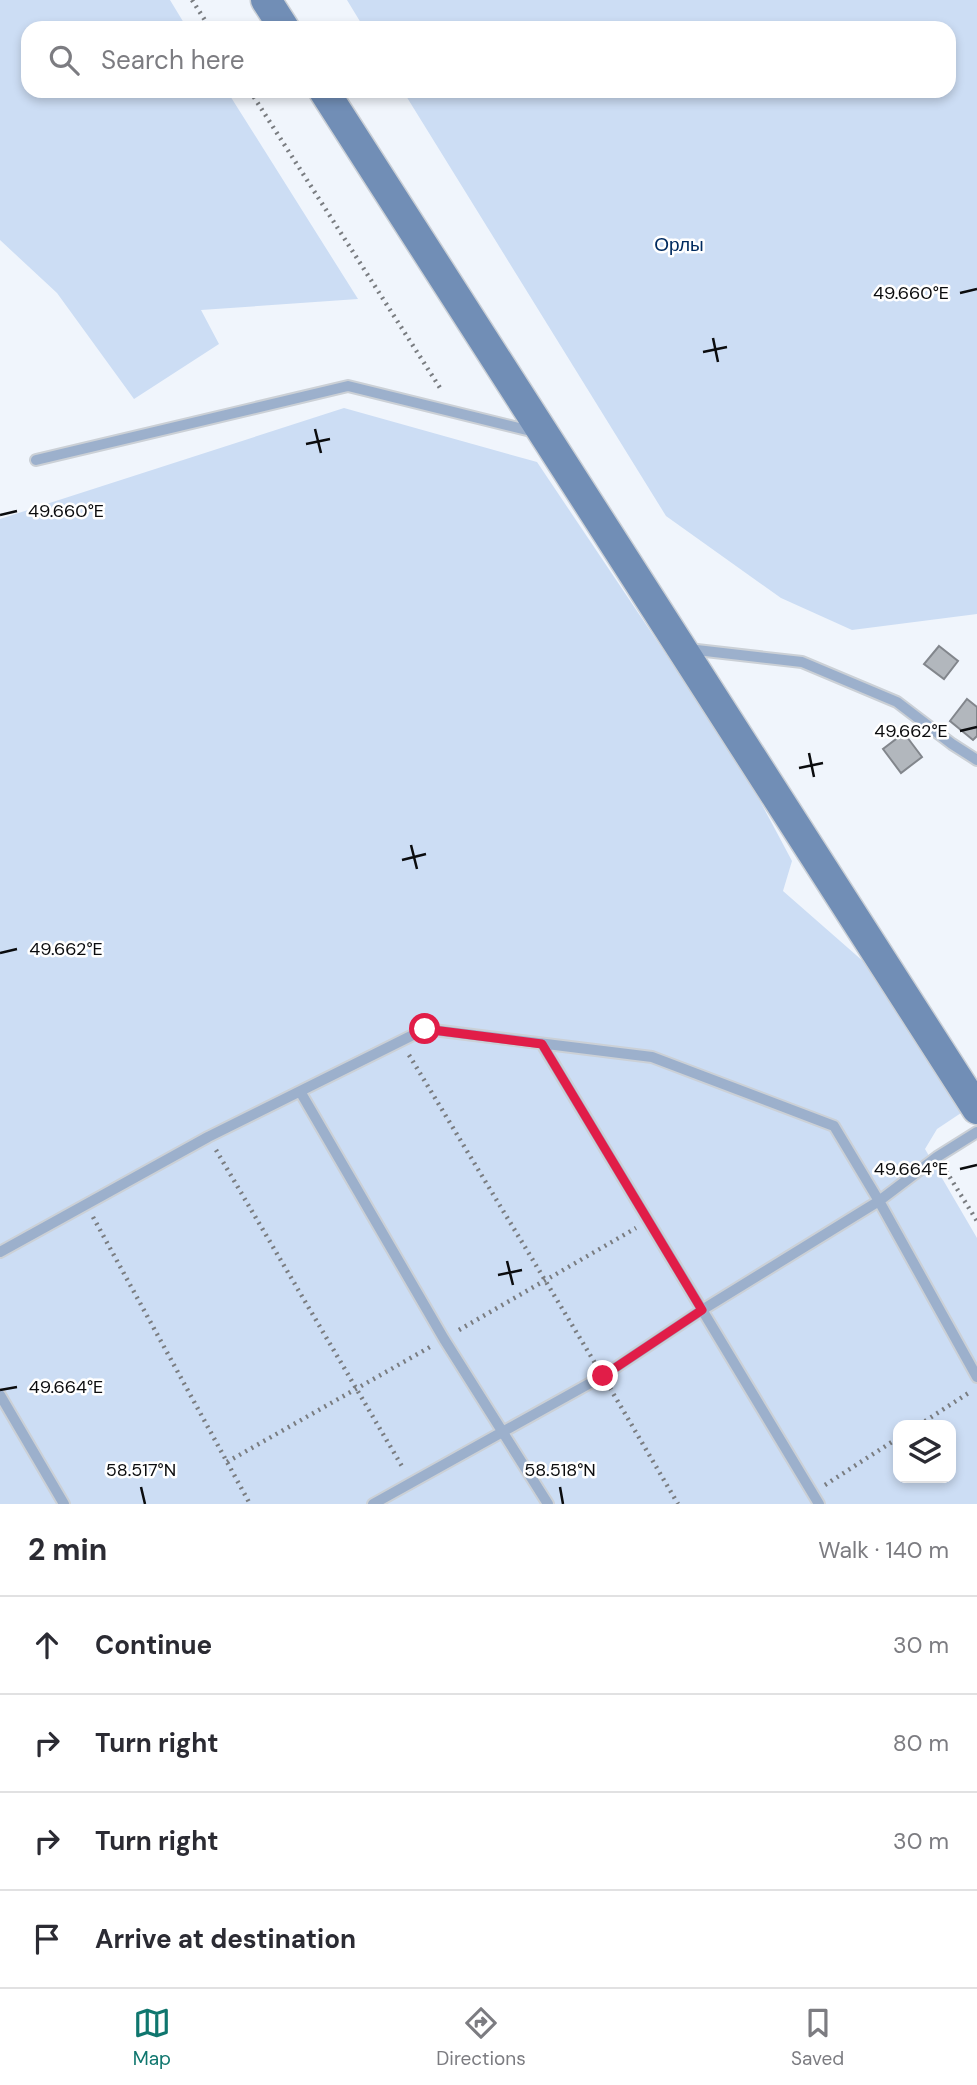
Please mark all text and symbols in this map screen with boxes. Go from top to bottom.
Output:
search box [21,21,956,98]
icon: search [45,41,83,79]
text: Search here [101,43,244,77]
park label: Орлы [654,232,704,257]
text: 49.660°E [873,281,949,305]
text: 49.660°E [28,499,104,523]
text: 49.662°E [874,719,948,743]
text: 49.662°E [29,937,103,961]
route start [409,1013,440,1044]
text: 49.664°E [874,1157,948,1181]
route end [587,1360,618,1391]
text: 49.664°E [29,1375,103,1399]
map controls [893,1420,956,1483]
button: layers [893,1420,956,1483]
text: 58.517°N [106,1458,176,1482]
text: 58.518°N [524,1458,596,1482]
text: 2 min [28,1530,107,1569]
text: Walk · 140 m [818,1535,949,1565]
icon: ahead [28,1626,66,1664]
text: Continue [95,1628,212,1662]
text: 30 m [893,1630,949,1660]
icon: right [28,1724,66,1762]
text: Turn right [95,1726,219,1760]
text: 80 m [893,1728,949,1758]
icon: right [28,1822,66,1860]
text: Turn right [95,1824,219,1858]
text: 30 m [893,1826,949,1856]
icon: arrive [28,1920,66,1958]
text: Arrive at destination [95,1922,356,1956]
tab: Map [133,2004,171,2071]
tab: Directions [436,2004,526,2071]
tab: Saved [791,2004,844,2071]

